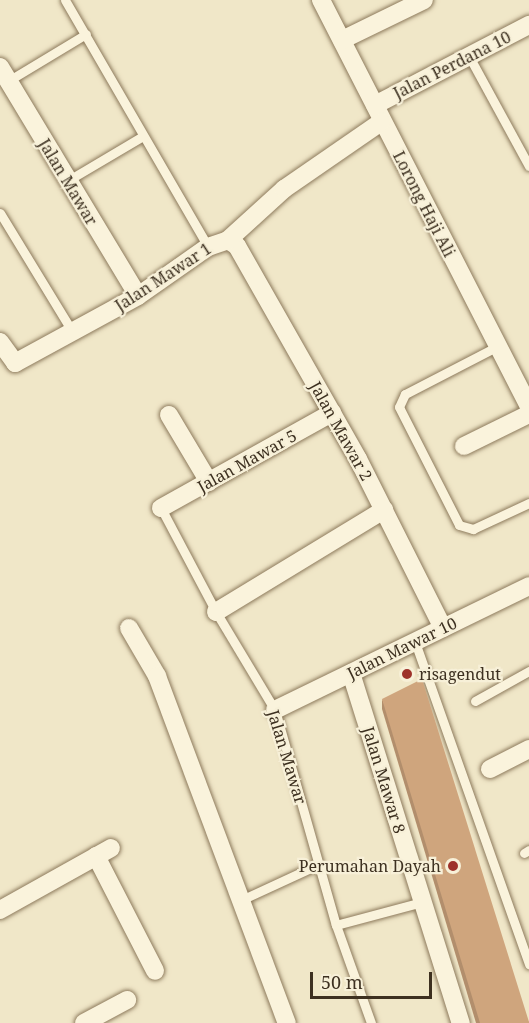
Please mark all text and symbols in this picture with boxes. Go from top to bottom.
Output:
street label: Jalan Perdana 10 [390,27,514,103]
street label: Jalan Mawar [35,135,101,229]
street label: Lorong Haji Ali [389,148,459,260]
street label: Jalan Mawar 1 [111,239,215,315]
street label: Jalan Mawar 2 [306,378,376,484]
street label: Jalan Mawar 5 [194,426,300,496]
street label: Jalan Mawar 10 [344,613,460,683]
place label: risagendut [419,664,501,684]
marker: risagendut [400,667,414,681]
street label: Jalan Mawar [264,708,310,806]
street label: Jalan Mawar 8 [359,724,409,836]
place label: Perumahan Dayah [299,856,441,876]
marker: Perumahan Dayah [446,859,460,873]
scale bar [313,960,434,998]
text: 50 m [321,970,363,994]

